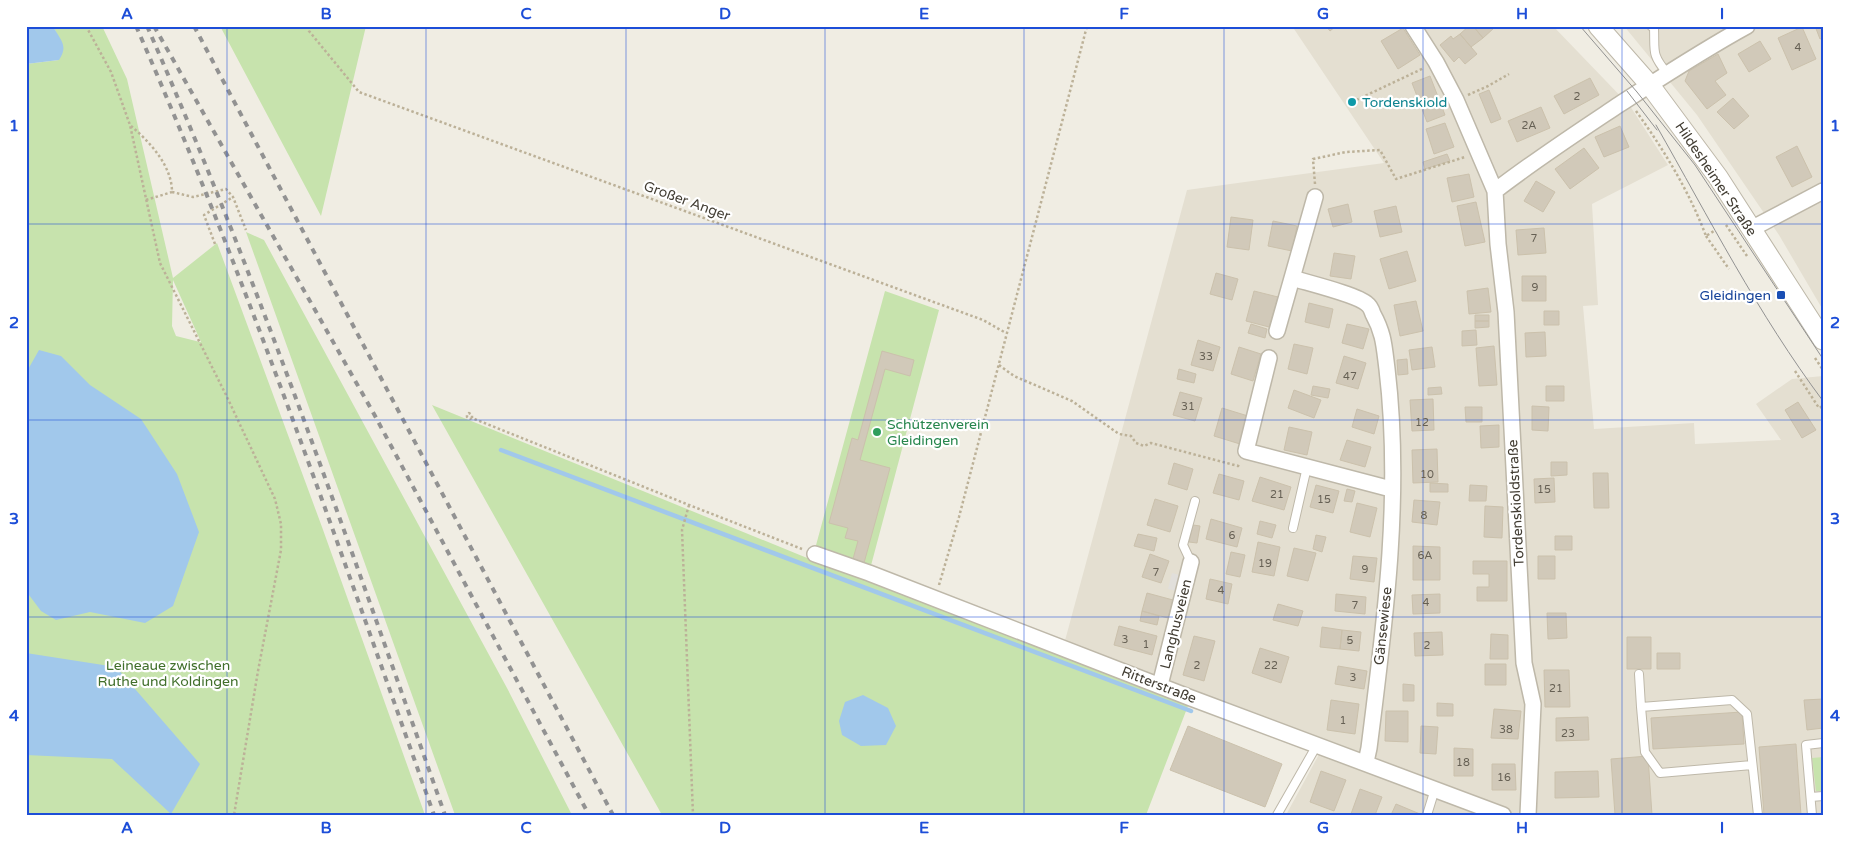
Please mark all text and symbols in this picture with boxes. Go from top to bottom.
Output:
text: A [121,4,133,24]
text: B [320,4,332,24]
text: C [520,4,532,24]
text: D [719,4,731,24]
text: E [919,4,929,24]
text: F [1119,4,1129,24]
text: G [1317,4,1329,24]
text: H [1516,4,1528,24]
text: I [1720,4,1724,24]
house number: 4 [1795,41,1802,54]
house number: 2 [1574,90,1581,103]
place label: Tordenskiold [1362,94,1447,111]
marker: Tordenskiold [1346,96,1358,108]
text: 1 [9,116,19,136]
text: 1 [1830,116,1840,136]
house number: 2A [1521,119,1537,132]
street label: Hildesheimer Straße [1672,119,1761,239]
street label: Großer Anger [641,177,733,225]
house number: 7 [1531,232,1538,245]
house number: 9 [1532,281,1539,294]
place label: Gleidingen [1699,287,1771,304]
marker: Gleidingen [1775,289,1787,301]
text: 2 [9,313,19,333]
text: 2 [1830,313,1840,333]
house number: 33 [1199,350,1213,363]
house number: 47 [1343,370,1357,383]
house number: 31 [1181,400,1195,413]
place label: Schützenverein Gleidingen [887,416,989,449]
house number: 12 [1415,416,1429,429]
marker: Schützenverein Gleidingen [871,426,883,438]
street label: Tordenskioldstraße [1504,439,1528,567]
house number: 10 [1420,468,1434,481]
house number: 15 [1537,483,1551,496]
house number: 21 [1270,488,1284,501]
house number: 15 [1317,493,1331,506]
text: 3 [9,509,19,529]
house number: 8 [1421,509,1428,522]
text: 3 [1830,509,1840,529]
house number: 6 [1229,529,1236,542]
house number: 6A [1417,549,1433,562]
house number: 19 [1258,557,1272,570]
house number: 9 [1362,563,1369,576]
house number: 7 [1153,566,1160,579]
street label: Langhusveien [1157,577,1195,671]
house number: 4 [1218,584,1225,597]
street label: Gänsewiese [1370,586,1396,666]
house number: 4 [1423,596,1430,609]
house number: 7 [1352,599,1359,612]
house number: 3 [1122,633,1129,646]
house number: 5 [1347,634,1354,647]
house number: 1 [1143,638,1149,651]
house number: 2 [1424,639,1431,652]
park label: Leineaue zwischen Ruthe und Koldingen [98,657,238,690]
house number: 2 [1194,659,1201,672]
house number: 22 [1264,659,1278,672]
street label: Ritterstraße [1119,663,1199,707]
house number: 3 [1350,671,1357,684]
house number: 21 [1549,682,1563,695]
text: 4 [9,706,19,726]
text: 4 [1830,706,1840,726]
house number: 1 [1340,714,1346,727]
house number: 38 [1499,723,1513,736]
house number: 23 [1561,727,1575,740]
house number: 18 [1456,756,1470,769]
house number: 16 [1497,771,1511,784]
text: A [121,818,133,838]
text: B [320,818,332,838]
text: C [520,818,532,838]
text: D [719,818,731,838]
text: E [919,818,929,838]
text: F [1119,818,1129,838]
text: G [1317,818,1329,838]
text: H [1516,818,1528,838]
text: I [1720,818,1724,838]

